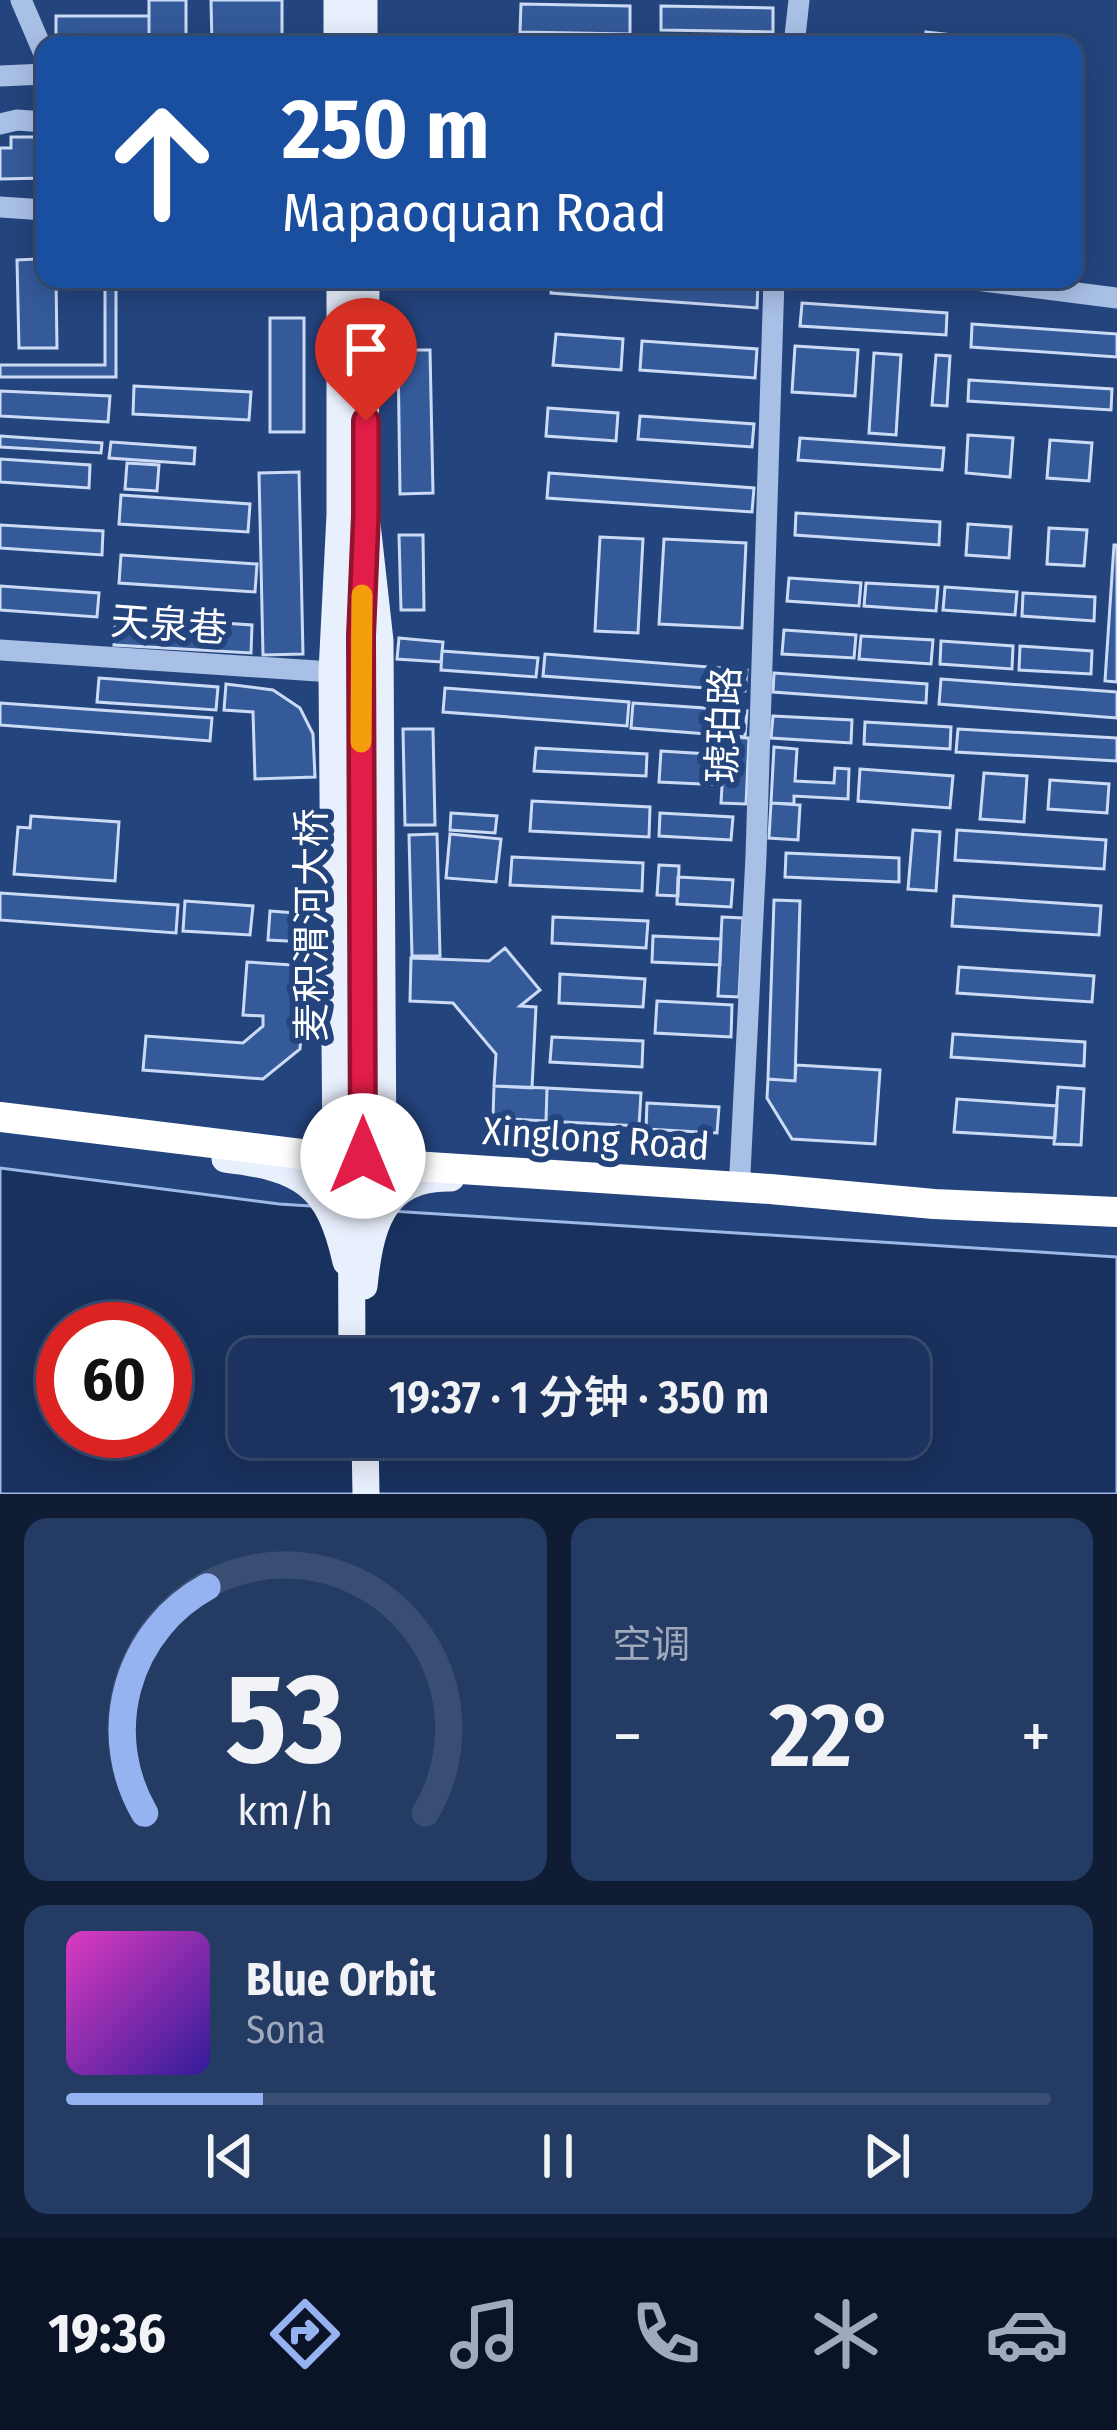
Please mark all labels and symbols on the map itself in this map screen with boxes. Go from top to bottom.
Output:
pin [315,298,417,421]
street label: 天泉巷 [109,598,229,652]
street label: 琥珀路 [699,666,749,784]
street label: 麦积渭河大桥 [289,808,335,1042]
position arrow [300,1093,426,1219]
street label: Xinglong Road [481,1108,711,1170]
speed limit sign: 60 [36,1302,192,1458]

